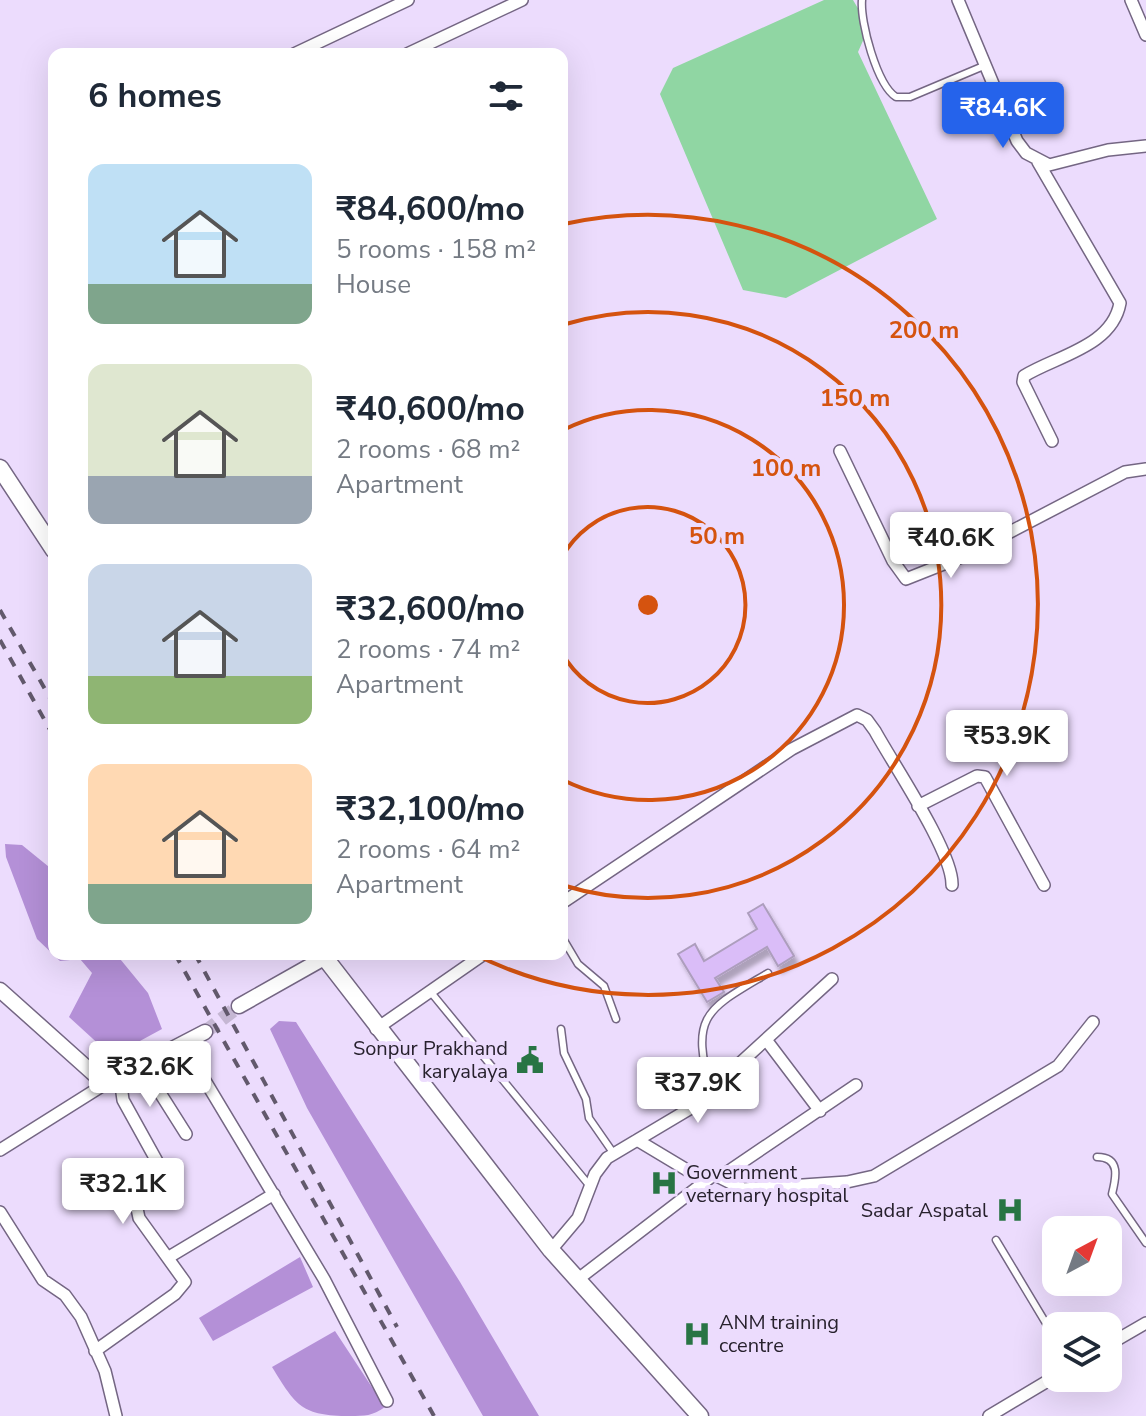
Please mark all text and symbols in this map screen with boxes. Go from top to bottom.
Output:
text: 6 homes [88,73,222,119]
icon: filters [484,74,528,118]
pin: ₹84.6K [938,82,1068,150]
text: ₹84.6K [960,90,1046,125]
text: ₹84,600/mo [336,186,525,232]
icon: home [152,196,248,292]
text: 5 rooms · 158 m² [336,232,536,267]
text: House [336,267,411,302]
text: 200 m [889,314,959,346]
text: 150 m [820,382,890,414]
text: ₹40,600/mo [336,386,525,432]
icon: home [152,396,248,492]
text: 2 rooms · 68 m² [336,432,520,467]
text: 100 m [751,452,821,484]
text: Apartment [336,467,463,502]
pin: ₹40.6K [886,512,1016,580]
text: 50 m [689,520,745,552]
text: ₹40.6K [908,520,994,555]
text: ₹32,600/mo [336,586,525,632]
centre of rings [634,591,662,619]
icon: home [152,596,248,692]
text: 2 rooms · 74 m² [336,632,520,667]
text: Apartment [336,667,463,702]
pin: ₹53.9K [942,710,1072,778]
text: ₹53.9K [964,718,1050,753]
text: ₹32,100/mo [336,786,525,832]
icon: home [152,796,248,892]
text: 2 rooms · 64 m² [336,832,520,867]
text: Apartment [336,867,463,902]
place label: Sonpur Prakhand karyalaya [353,1035,508,1085]
pin: ₹32.6K [85,1041,215,1109]
public building icon: Sonpur Prakhand karyalaya [515,1045,545,1075]
text: ₹32.6K [107,1049,193,1084]
pin: ₹37.9K [633,1057,763,1125]
text: ₹37.9K [655,1065,741,1100]
pin: ₹32.1K [58,1158,188,1226]
place label: Government veternary hospital [686,1159,849,1209]
text: ₹32.1K [80,1166,166,1201]
hospital icon: Government veternary hospital [649,1168,679,1198]
hospital icon: Sadar Aspatal [995,1195,1025,1225]
place label: Sadar Aspatal [861,1197,988,1224]
north arrow [1042,1216,1122,1296]
map controls [1042,1216,1122,1392]
place label: ANM training ccentre [719,1309,839,1359]
button: layers [1042,1312,1122,1392]
hospital icon: ANM training ccentre [682,1319,712,1349]

